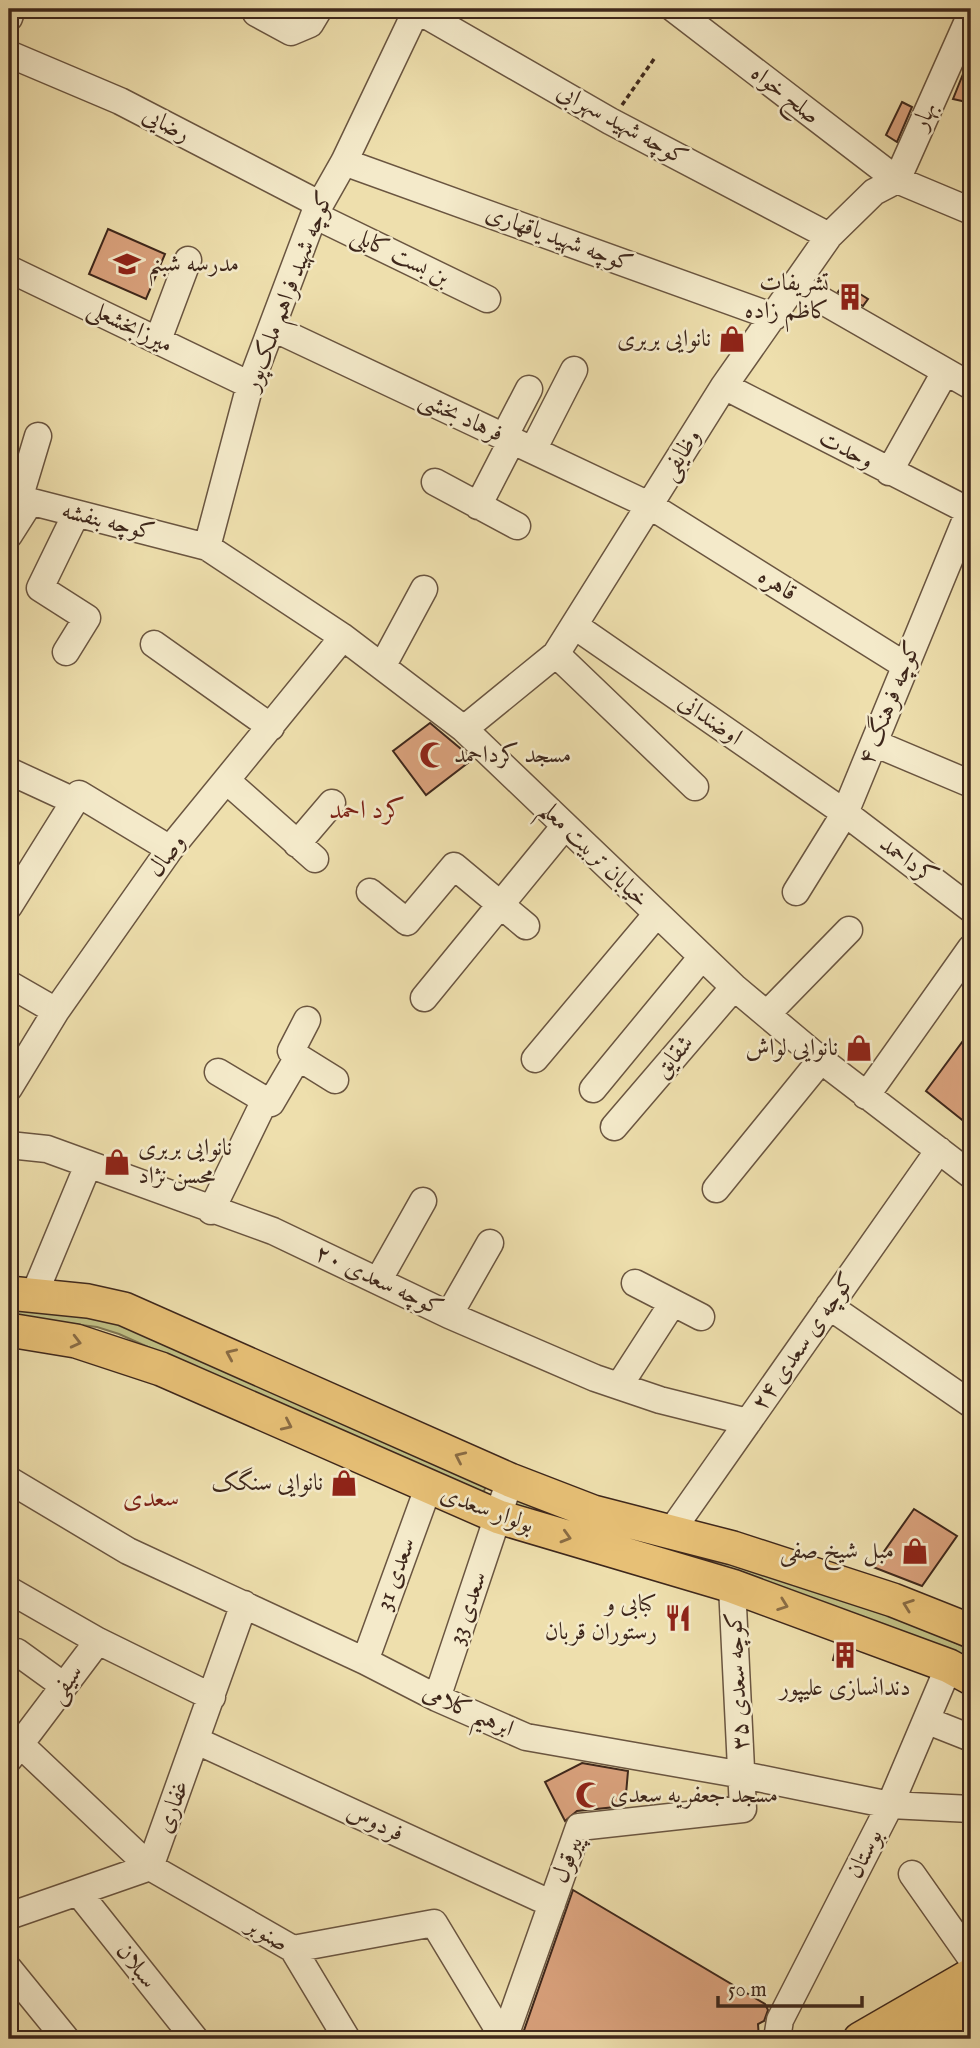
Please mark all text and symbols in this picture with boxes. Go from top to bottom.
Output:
street label: صلح خواه [741,58,826,135]
street label: کوچه شهید سهرابی [551,76,693,174]
street label: بهار [904,97,945,137]
street label: رضایی [137,100,195,150]
street label: کوچه شهید فراهم ملک‌پور [236,187,346,399]
street label: کوچه شهید یاقهاری [481,198,637,280]
street label: بن بست کابلی [346,220,455,294]
school or university icon: مدرسه شبنم [112,249,142,279]
place label: مدرسه شبنم [148,249,239,287]
place label: تشریفات کاظم زاده [745,268,829,332]
building icon: تشریفات کاظم زاده [835,282,865,312]
street label: میرزابخشعلی [82,293,178,361]
place label: نانوایی بربری [617,324,711,355]
shop icon: نانوایی بربری [717,324,747,354]
street label: فرهاد بخشی [414,384,508,450]
street label: وظایفی [653,423,709,487]
street label: وحدت [813,423,879,477]
street label: کوچه بنفشه [58,496,158,548]
street label: قاهره [752,561,802,609]
street label: کوچه فرهنگ ۴ [850,636,929,770]
street label: اوضندانی [672,687,748,753]
mosque icon: مسجد کرداحمد [418,740,448,770]
place label: مسجد کرداحمد [454,740,571,771]
district label: کرد احمد [329,794,405,827]
street label: خیابان تربیت معلم [528,795,655,920]
street label: وصال [141,828,193,884]
street label: کرداحمد [873,829,943,893]
street label: شقایق [647,1029,701,1085]
place label: نانوایی لواش [746,1033,838,1064]
shop icon: نانوایی لواش [844,1033,874,1063]
place label: نانوایی بربری محسن نژاد [138,1133,232,1192]
shop icon: نانوایی بربری محسن نژاد [102,1147,132,1177]
street label: کوچه سعدی ۲۰ [310,1238,448,1324]
street label: کوچه ی سعدی ۲۴ [745,1267,863,1417]
one-way arrow [70,1334,82,1348]
one-way arrow [225,1348,238,1362]
one-way arrow [280,1417,292,1431]
one-way arrow [455,1451,467,1465]
place label: نانوایی سنگک [211,1467,323,1499]
shop icon: نانوایی سنگک [329,1468,359,1498]
street label: بولوار سعدی [436,1479,538,1541]
district label: سعدی [123,1482,179,1515]
one-way arrow [560,1529,572,1544]
street label: سعدی 31 [369,1533,423,1615]
place label: مبل شیخ صفی [780,1536,894,1571]
shop icon: مبل شیخ صفی [900,1536,930,1566]
street label: سعدی 33 [441,1567,495,1649]
place label: کبابی و رستوران قربان [545,1589,657,1648]
one-way arrow [777,1597,789,1611]
one-way arrow [903,1599,915,1613]
restaurant icon: کبابی و رستوران قربان [663,1603,693,1633]
street label: کوچه سعدی ۳۵ [719,1611,757,1751]
building icon: دندانسازی علیپور [830,1640,860,1670]
street label: سیفی [41,1658,91,1710]
place label: دندانسازی علیپور [778,1673,911,1704]
street label: ابرهیم کلامی [415,1677,519,1751]
street label: غفاری [149,1776,197,1838]
mosque icon: مسجد جعفریه سعدی [574,1780,604,1810]
place label: مسجد جعفریه سعدی [610,1780,778,1811]
street label: فردوس [341,1796,409,1850]
street label: بوستان [839,1824,891,1884]
street label: پیرقول [545,1831,592,1888]
street label: صنوبر [237,1909,294,1960]
street label: سبلان [108,1937,164,1995]
scale bar [718,1964,861,2008]
text: 50 m [728,1977,767,2004]

